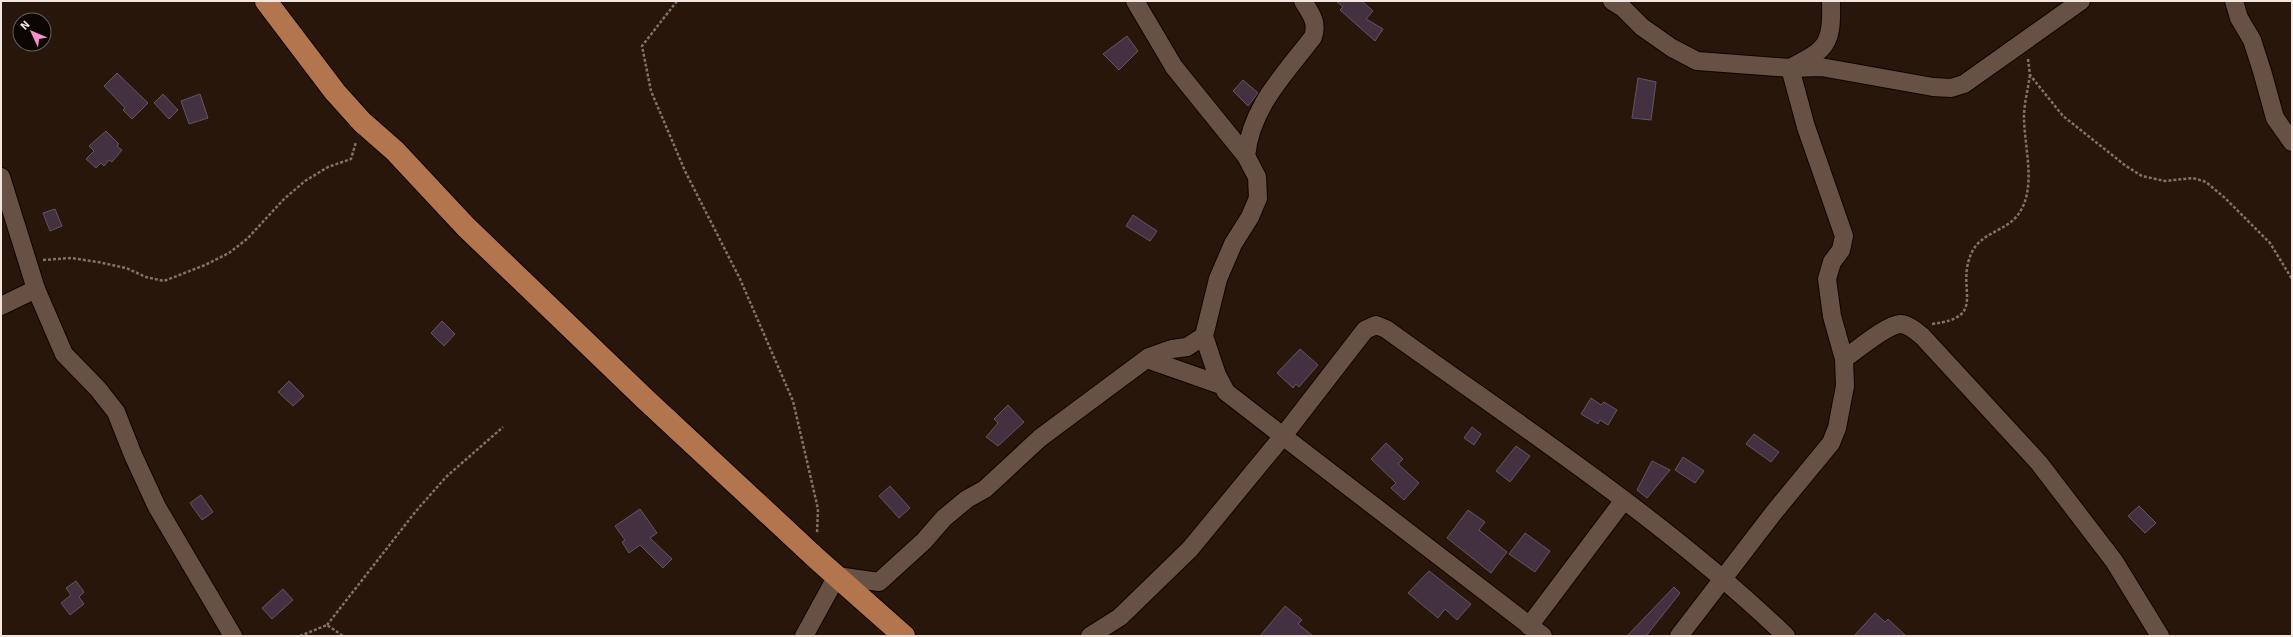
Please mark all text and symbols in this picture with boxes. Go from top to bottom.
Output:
north arrow [12,12,52,52]
text: N [18,18,33,33]

